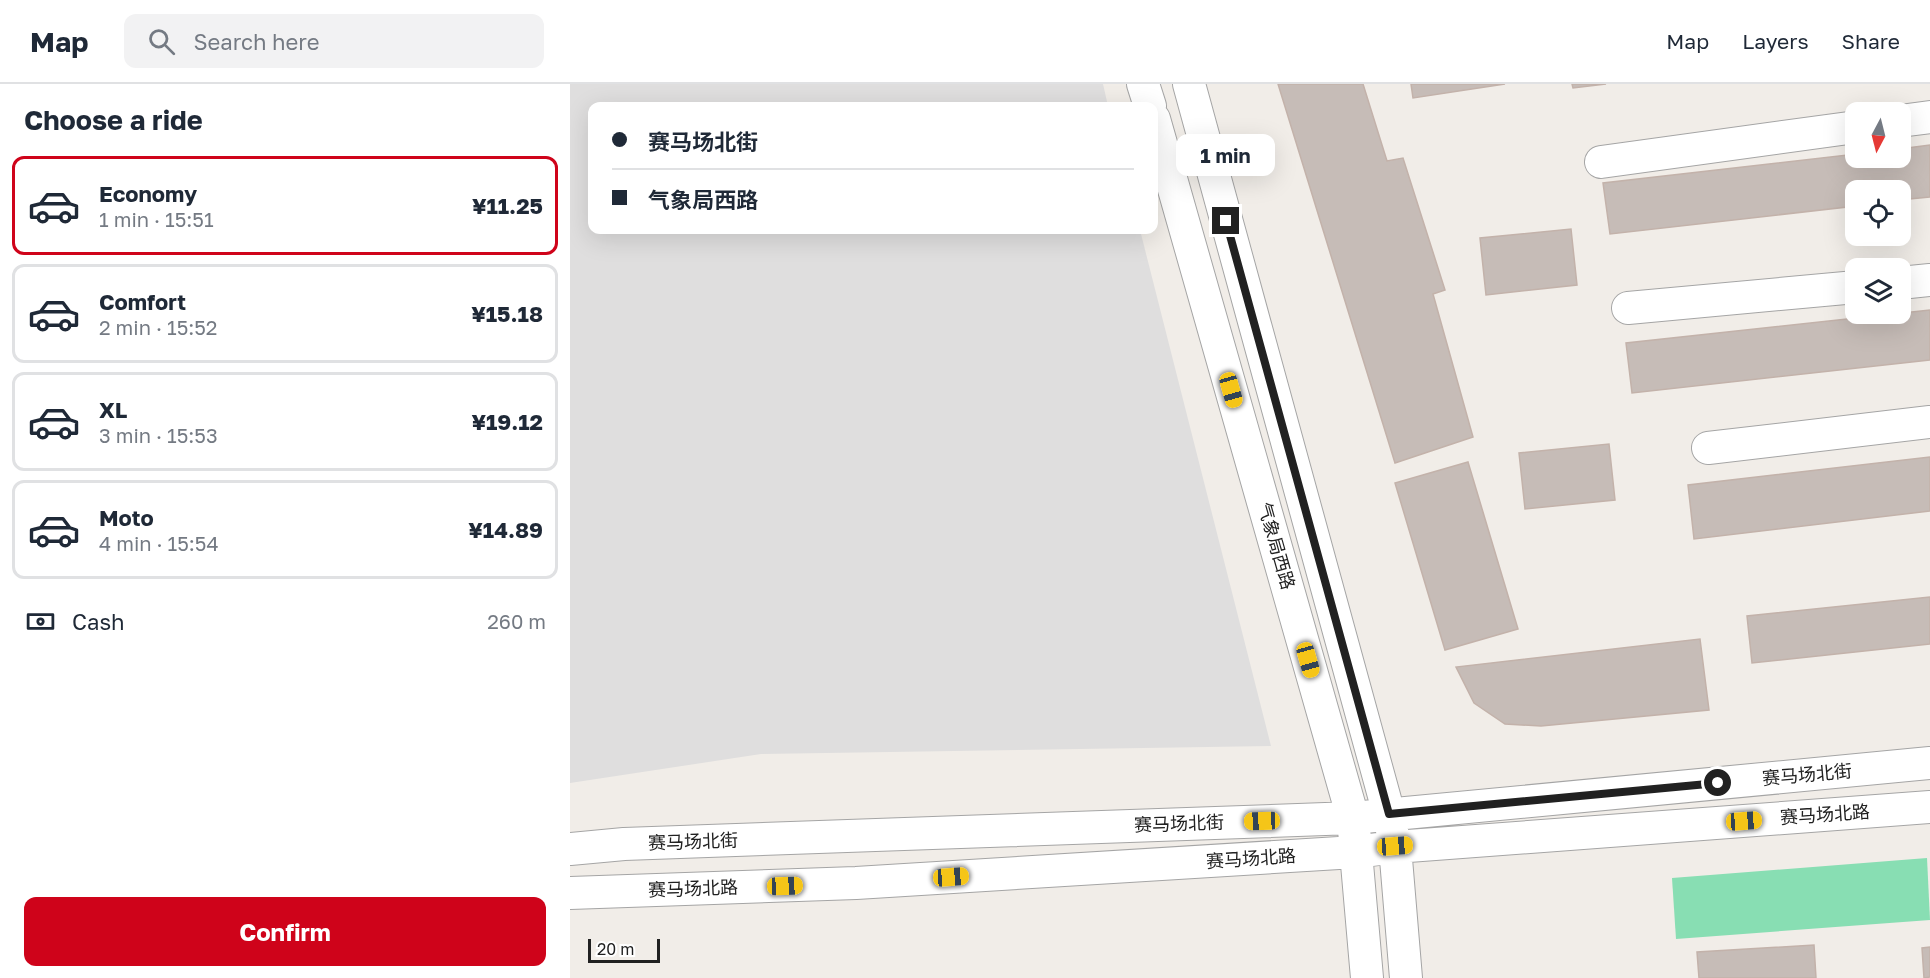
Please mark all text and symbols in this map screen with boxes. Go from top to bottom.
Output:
search box [124,14,544,68]
text: Map [30,25,88,58]
icon: search [145,25,178,58]
text: Search here [193,28,319,55]
text: Map [1666,28,1709,54]
text: Layers [1742,28,1809,54]
text: Share [1842,28,1900,54]
north arrow [1845,102,1911,168]
map controls [1845,102,1911,324]
text: Choose a ride [24,104,203,136]
text: 赛马场北街 [648,128,758,155]
callout: 1 min [1176,134,1276,176]
text: 1 min [1200,143,1251,167]
icon: car [27,179,81,233]
text: Economy [99,180,197,207]
button: locate [1845,180,1911,246]
text: 气象局西路 [648,186,758,213]
text: ¥11.25 [472,192,543,219]
text: 1 min · 15:51 [99,207,214,231]
route end [1212,207,1239,234]
button: layers [1845,258,1911,324]
icon: car [27,287,81,341]
text: Comfort [99,288,186,315]
text: ¥15.18 [471,300,543,327]
text: 2 min · 15:52 [99,315,217,339]
car [1217,370,1245,410]
icon: car [27,395,81,449]
text: XL [99,396,127,423]
text: ¥19.12 [471,408,543,435]
text: 3 min · 15:53 [99,423,218,447]
street label: 气象局西路 [1254,499,1300,592]
icon: car [27,503,81,557]
text: Moto [99,504,154,531]
text: ¥14.89 [468,516,543,543]
text: 4 min · 15:54 [99,531,219,555]
icon: cash [24,605,57,638]
text: Cash [72,608,125,635]
text: 260 m [487,609,546,633]
car [1294,640,1322,680]
street label: 赛马场北街 [1761,759,1853,789]
route start [1704,769,1731,796]
street label: 赛马场北路 [1779,800,1871,828]
street label: 赛马场北街 [1134,810,1224,836]
car [1244,811,1280,831]
car [1725,811,1763,831]
street label: 赛马场北街 [648,828,738,854]
car [1376,836,1414,856]
street label: 赛马场北路 [1205,844,1297,872]
car [932,867,970,887]
street label: 赛马场北路 [648,875,738,901]
car [767,876,803,896]
button: Confirm [24,897,546,966]
scale bar [588,936,660,964]
text: 20 m [597,939,634,959]

